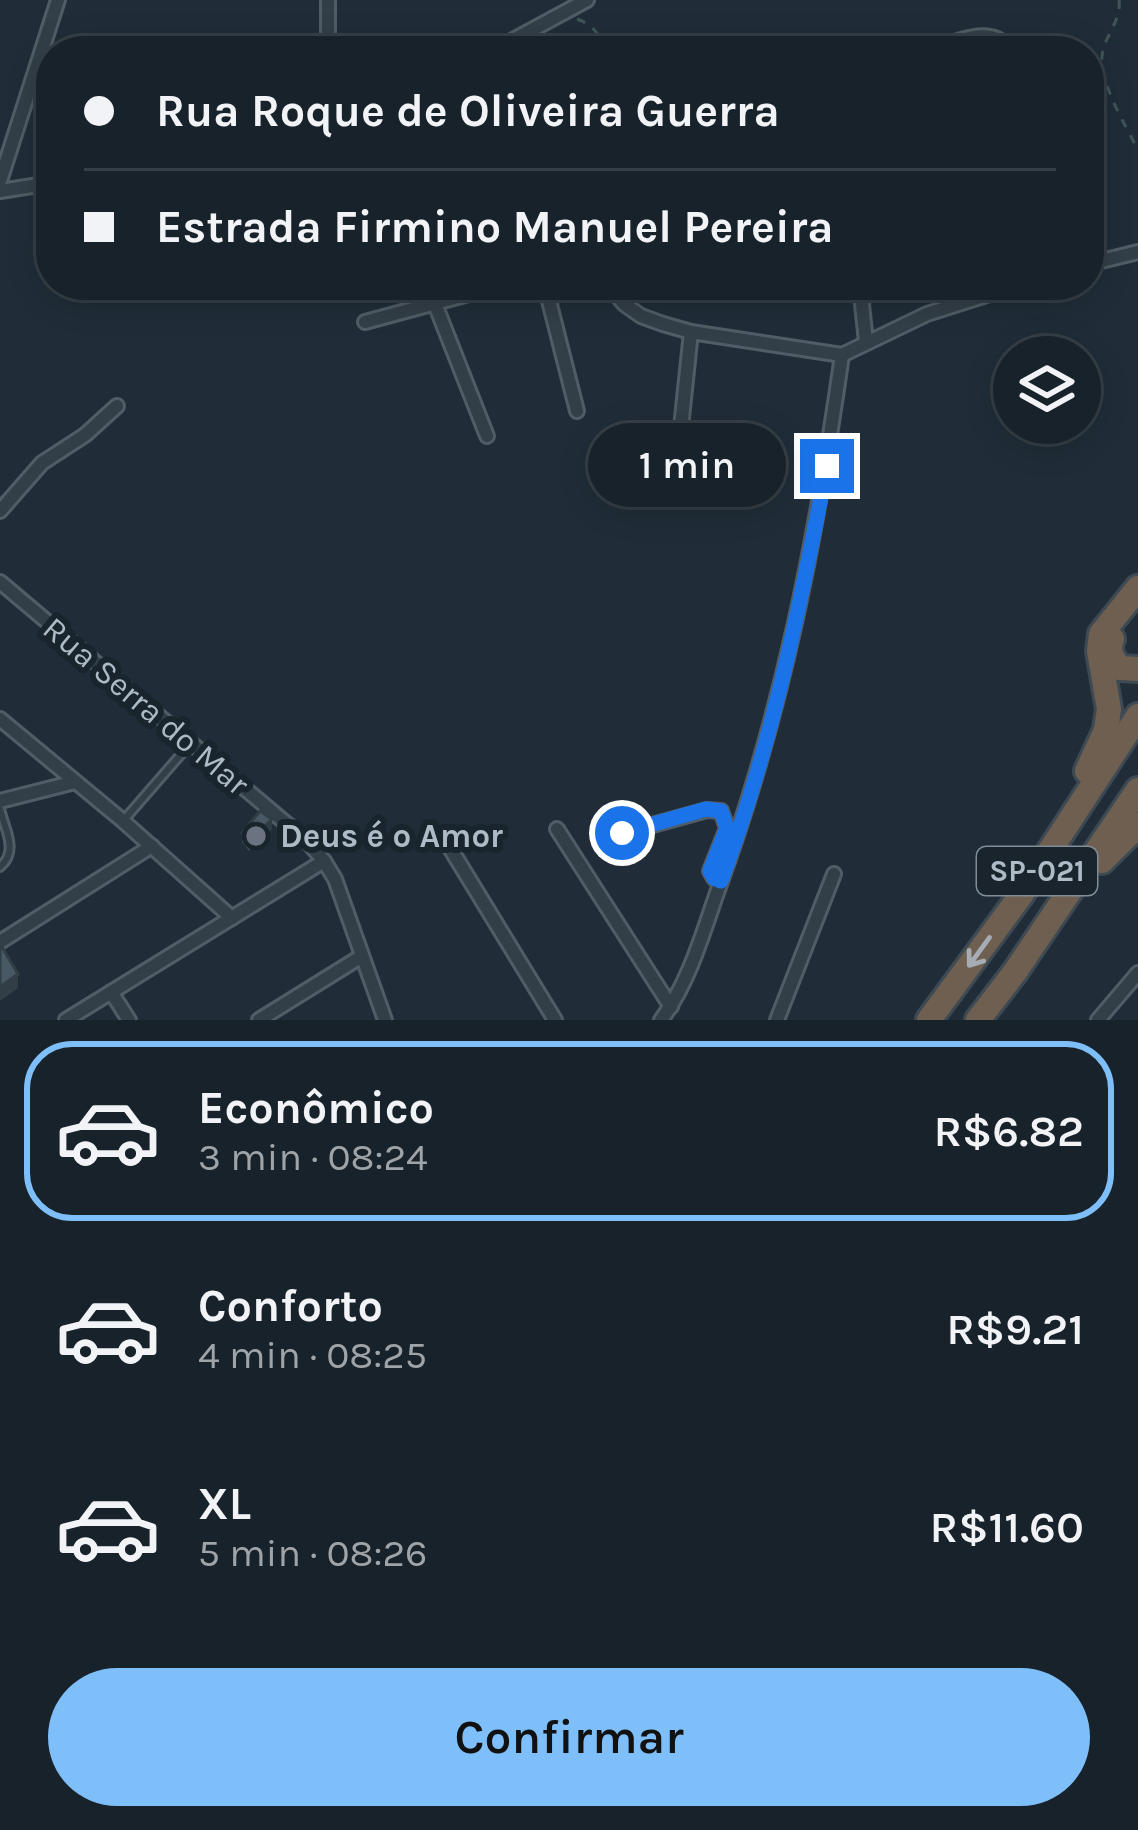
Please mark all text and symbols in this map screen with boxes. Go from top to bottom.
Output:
text: Rua Roque de Oliveira Guerra [156,85,780,137]
text: Estrada Firmino Manuel Pereira [156,201,834,253]
map controls [993,336,1101,444]
button: layers [993,336,1101,444]
callout: 1 min [587,424,785,508]
route end [800,439,854,493]
text: 1 min [639,442,735,488]
street label: Rua Serra do Mar [36,609,256,803]
route start [595,806,649,860]
place label: Deus é o Amor [280,817,503,855]
marker: Deus é o Amor [243,823,269,849]
road number: SP-021 [977,847,1097,895]
one-way arrow [967,936,993,968]
icon: car [54,1077,162,1185]
text: Econômico [198,1082,434,1134]
text: R$6.82 [933,1105,1084,1157]
text: 3 min · 08:24 [198,1134,428,1180]
icon: car [54,1275,162,1383]
text: Conforto [198,1280,383,1332]
text: R$9.21 [946,1303,1084,1355]
text: 4 min · 08:25 [198,1332,427,1378]
icon: car [54,1473,162,1581]
text: XL [198,1478,251,1530]
text: R$11.60 [930,1501,1084,1553]
text: 5 min · 08:26 [198,1530,427,1576]
button: Confirmar [48,1668,1090,1806]

